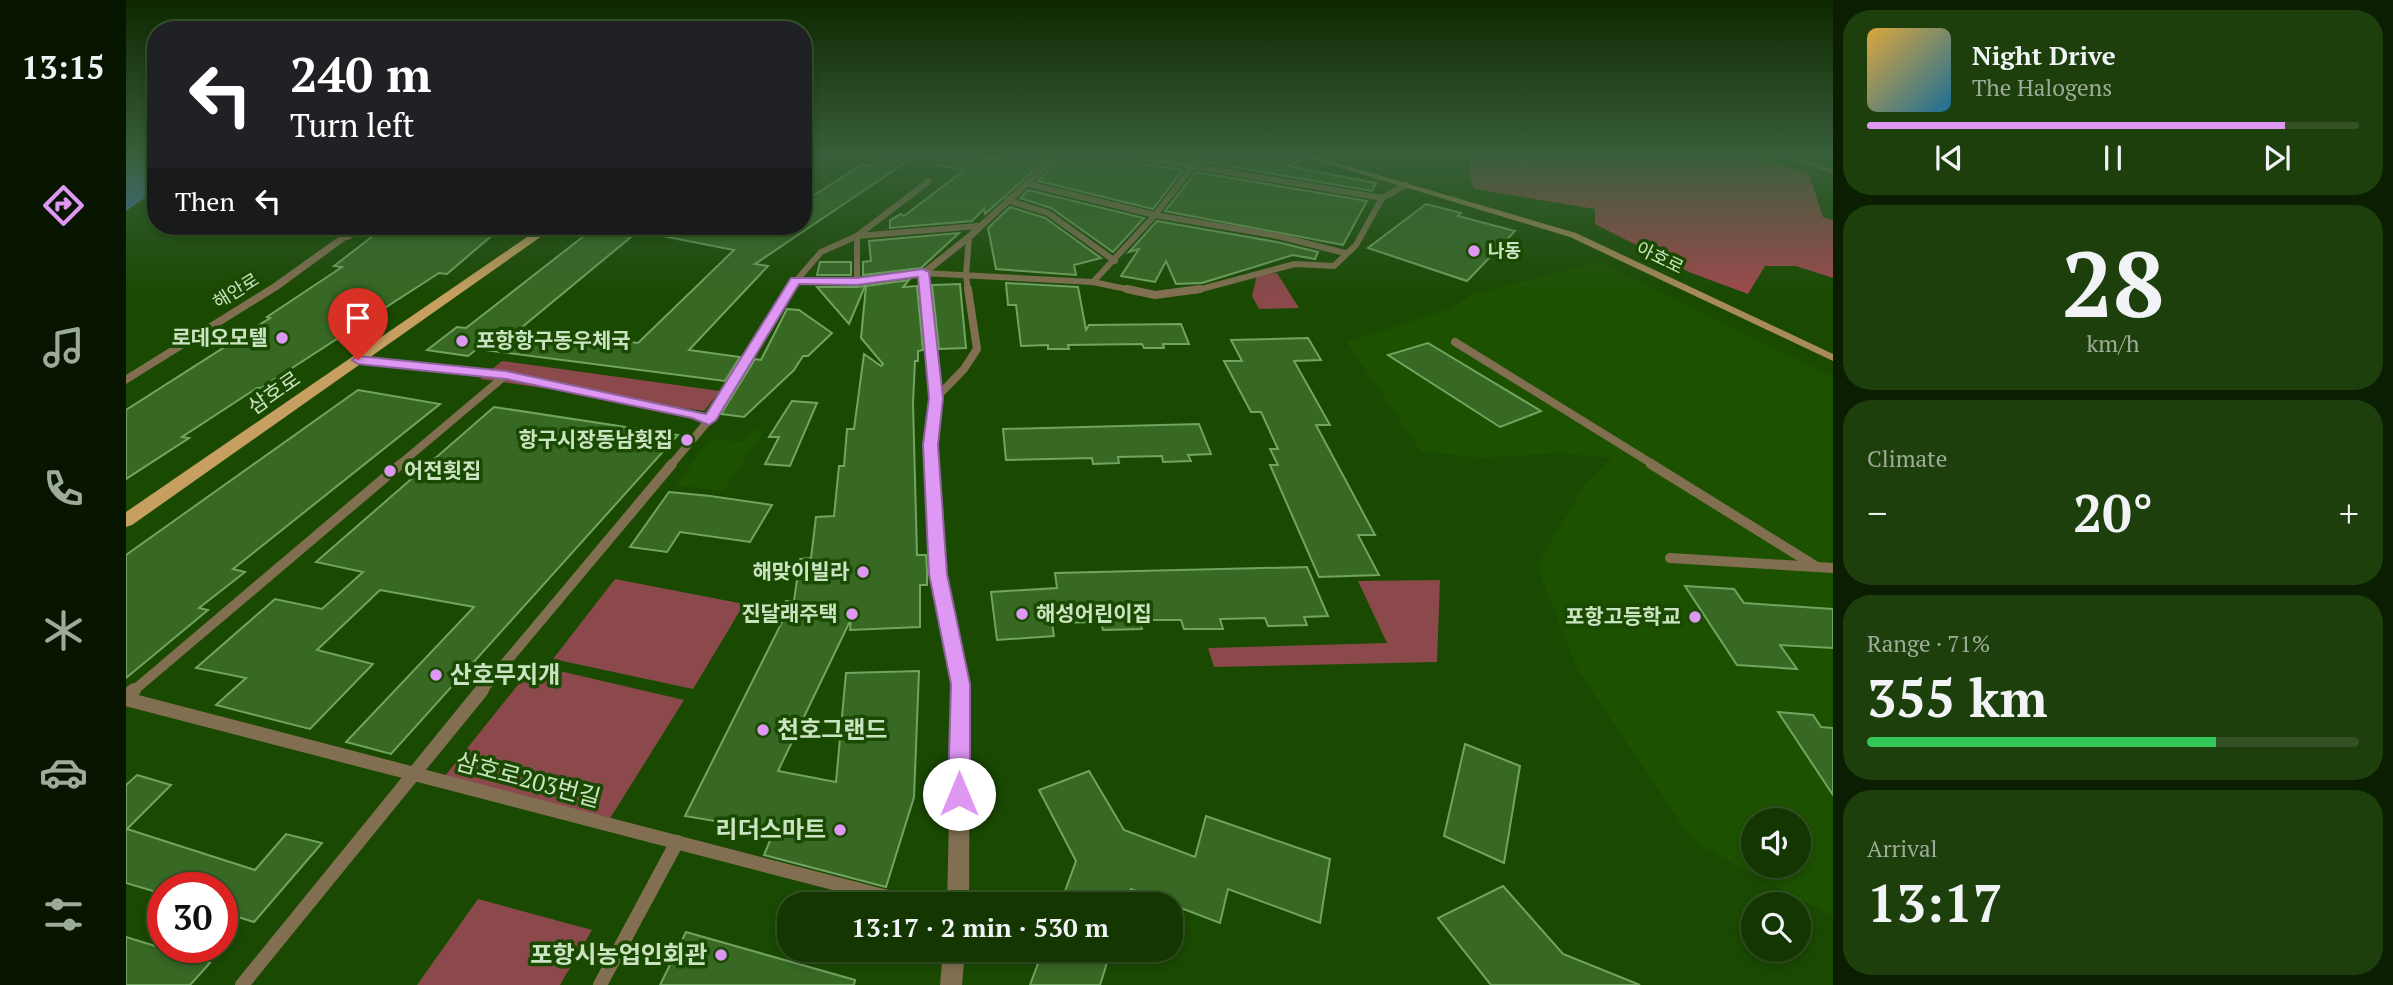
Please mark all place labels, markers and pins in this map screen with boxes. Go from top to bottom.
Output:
place label: 나동 [1488,238,1521,262]
marker: 나동 [1466,243,1482,259]
pin [328,288,388,360]
place label: 로데오모텔 [171,323,268,351]
place label: 포항항구동우체국 [476,326,631,354]
marker: 로데오모텔 [274,330,290,346]
marker: 포항항구동우체국 [454,333,470,349]
place label: 항구시장동남횟집 [518,425,673,453]
marker: 항구시장동남횟집 [679,432,695,448]
place label: 어전횟집 [404,456,481,484]
marker: 어전횟집 [382,463,398,479]
place label: 해맞이빌라 [752,557,850,585]
marker: 해맞이빌라 [855,564,871,580]
place label: 진달래주택 [741,599,838,627]
place label: 해성어린이집 [1036,599,1152,627]
place label: 포항고등학교 [1565,602,1681,630]
marker: 진달래주택 [844,606,860,622]
marker: 해성어린이집 [1014,606,1030,622]
marker: 포항고등학교 [1687,609,1703,625]
place label: 산호무지개 [450,658,560,690]
marker: 산호무지개 [428,667,444,683]
place label: 천호그랜드 [777,713,887,745]
marker: 천호그랜드 [755,722,771,738]
place label: 리더스마트 [716,813,826,845]
marker: 리더스마트 [832,822,848,838]
place label: 포항시농업인회관 [530,938,707,970]
marker: 포항시농업인회관 [713,947,729,963]

